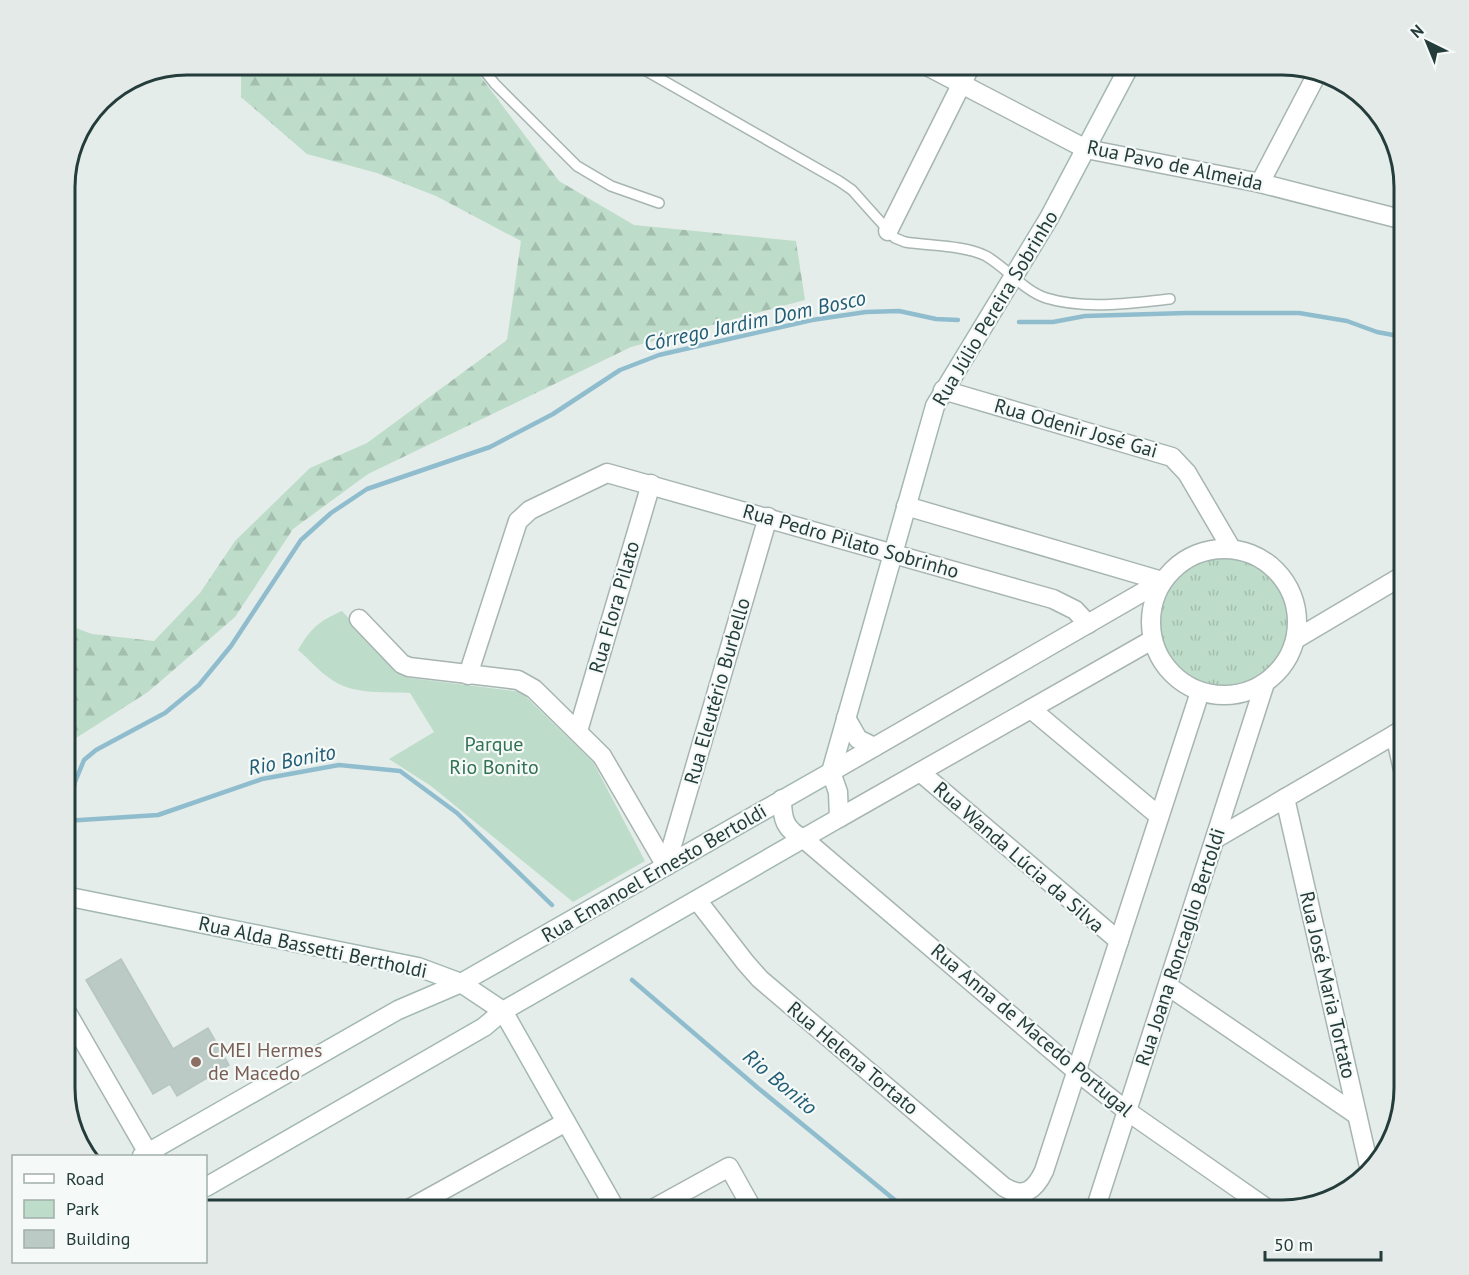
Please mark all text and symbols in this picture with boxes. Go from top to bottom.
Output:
north arrow [1397,12,1457,72]
text: N [1406,20,1427,42]
street label: Rua Pavo de Almeida [1085,134,1265,196]
street label: Rua Júlio Pereira Sobrinho [926,206,1064,410]
water label: Córrego Jardim Dom Bosco [641,284,868,357]
street label: Rua Odenir José Gai [991,392,1161,464]
street label: Rua Pedro Pilato Sobrinho [740,498,962,584]
street label: Rua Flora Pilato [583,538,645,676]
street label: Rua Eleutério Burbello [678,595,756,787]
park label: Parque Rio Bonito [449,731,539,780]
water label: Rio Bonito [246,738,338,781]
street label: Rua Wanda Lúcia da Silva [928,776,1110,938]
street label: Rua Emanoel Ernesto Bertoldi [537,798,771,948]
street label: Rua Joana Roncaglio Bertoldi [1129,825,1231,1069]
street label: Rua José Maria Tortato [1294,889,1362,1081]
street label: Rua Alda Bassetti Bertholdi [196,910,430,984]
street label: Rua Anna de Macedo Portugal [926,938,1139,1122]
street label: Rua Helena Tortato [782,995,924,1121]
place label: CMEI Hermes de Macedo [208,1037,322,1086]
water label: Rio Bonito [738,1043,823,1120]
marker: CMEI Hermes de Macedo [189,1055,203,1069]
legend [12,1155,207,1263]
text: Road [66,1167,104,1190]
text: Park [66,1197,99,1220]
scale bar [1265,1224,1380,1262]
text: Building [66,1227,130,1250]
text: 50 m [1274,1233,1313,1256]

